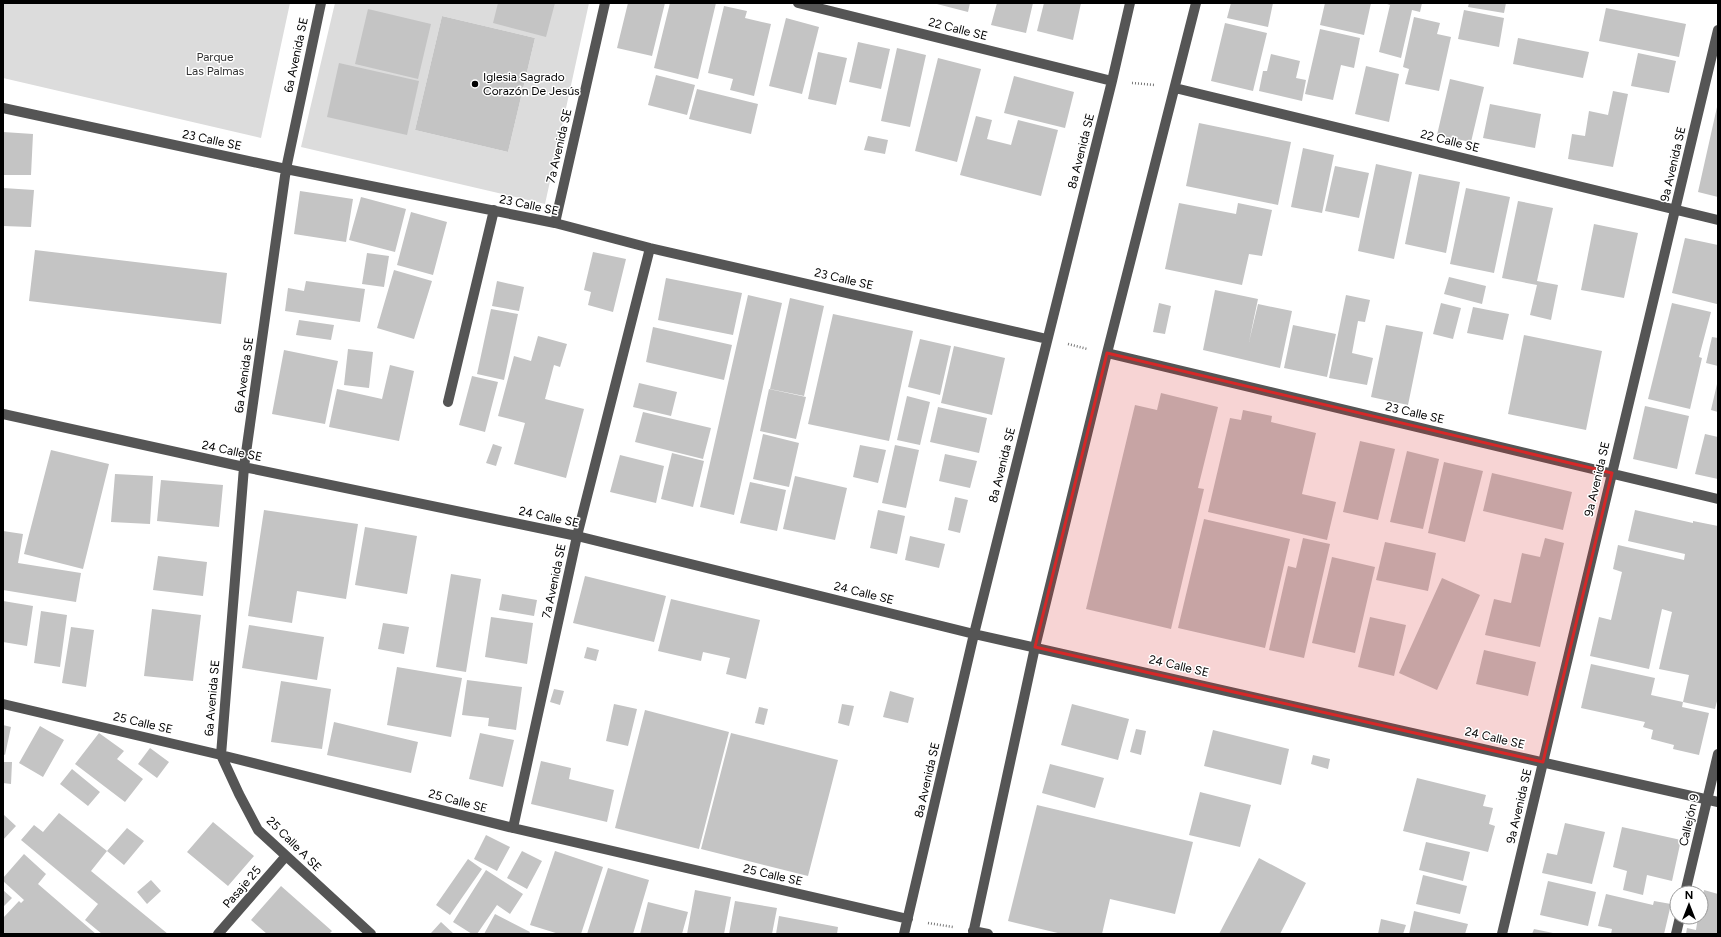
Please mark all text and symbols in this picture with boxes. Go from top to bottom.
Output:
street label: 22 Calle SE [927,15,989,43]
street label: 6a Avenida SE [281,16,311,94]
park label: Parque Las Palmas [186,50,245,78]
place label: Iglesia Sagrado Corazón De Jesús [483,70,580,98]
marker: Iglesia Sagrado Corazón De Jesús [470,79,480,89]
street label: 7a Avenida SE [544,107,574,185]
street label: 8a Avenida SE [1065,112,1097,190]
street label: 9a Avenida SE [1658,125,1688,203]
street label: 23 Calle SE [181,127,243,153]
street label: 22 Calle SE [1419,127,1481,155]
street label: 23 Calle SE [498,192,560,218]
street label: 23 Calle SE [813,265,875,293]
street label: 6a Avenida SE [232,336,256,414]
street label: 23 Calle SE [1384,399,1446,427]
street label: 8a Avenida SE [986,426,1018,504]
street label: 24 Calle SE [201,438,263,464]
street label: 9a Avenida SE [1582,440,1612,518]
street label: 24 Calle SE [518,504,580,530]
street label: 7a Avenida SE [539,542,569,620]
street label: 24 Calle SE [833,579,895,607]
street label: 24 Calle SE [1148,652,1210,680]
street label: 6a Avenida SE [202,659,222,737]
street label: 25 Calle SE [112,709,174,737]
street label: 24 Calle SE [1464,724,1526,752]
street label: 8a Avenida SE [911,741,943,819]
street label: 9a Avenida SE [1504,767,1534,845]
street label: 25 Calle SE [427,786,489,816]
street label: Callejón 9 [1676,792,1702,848]
street label: 25 Calle A SE [264,814,324,874]
street label: 25 Calle SE [742,861,804,889]
street label: Pasaje 25 [220,863,264,911]
north arrow [1669,885,1709,925]
text: N [1685,889,1693,902]

